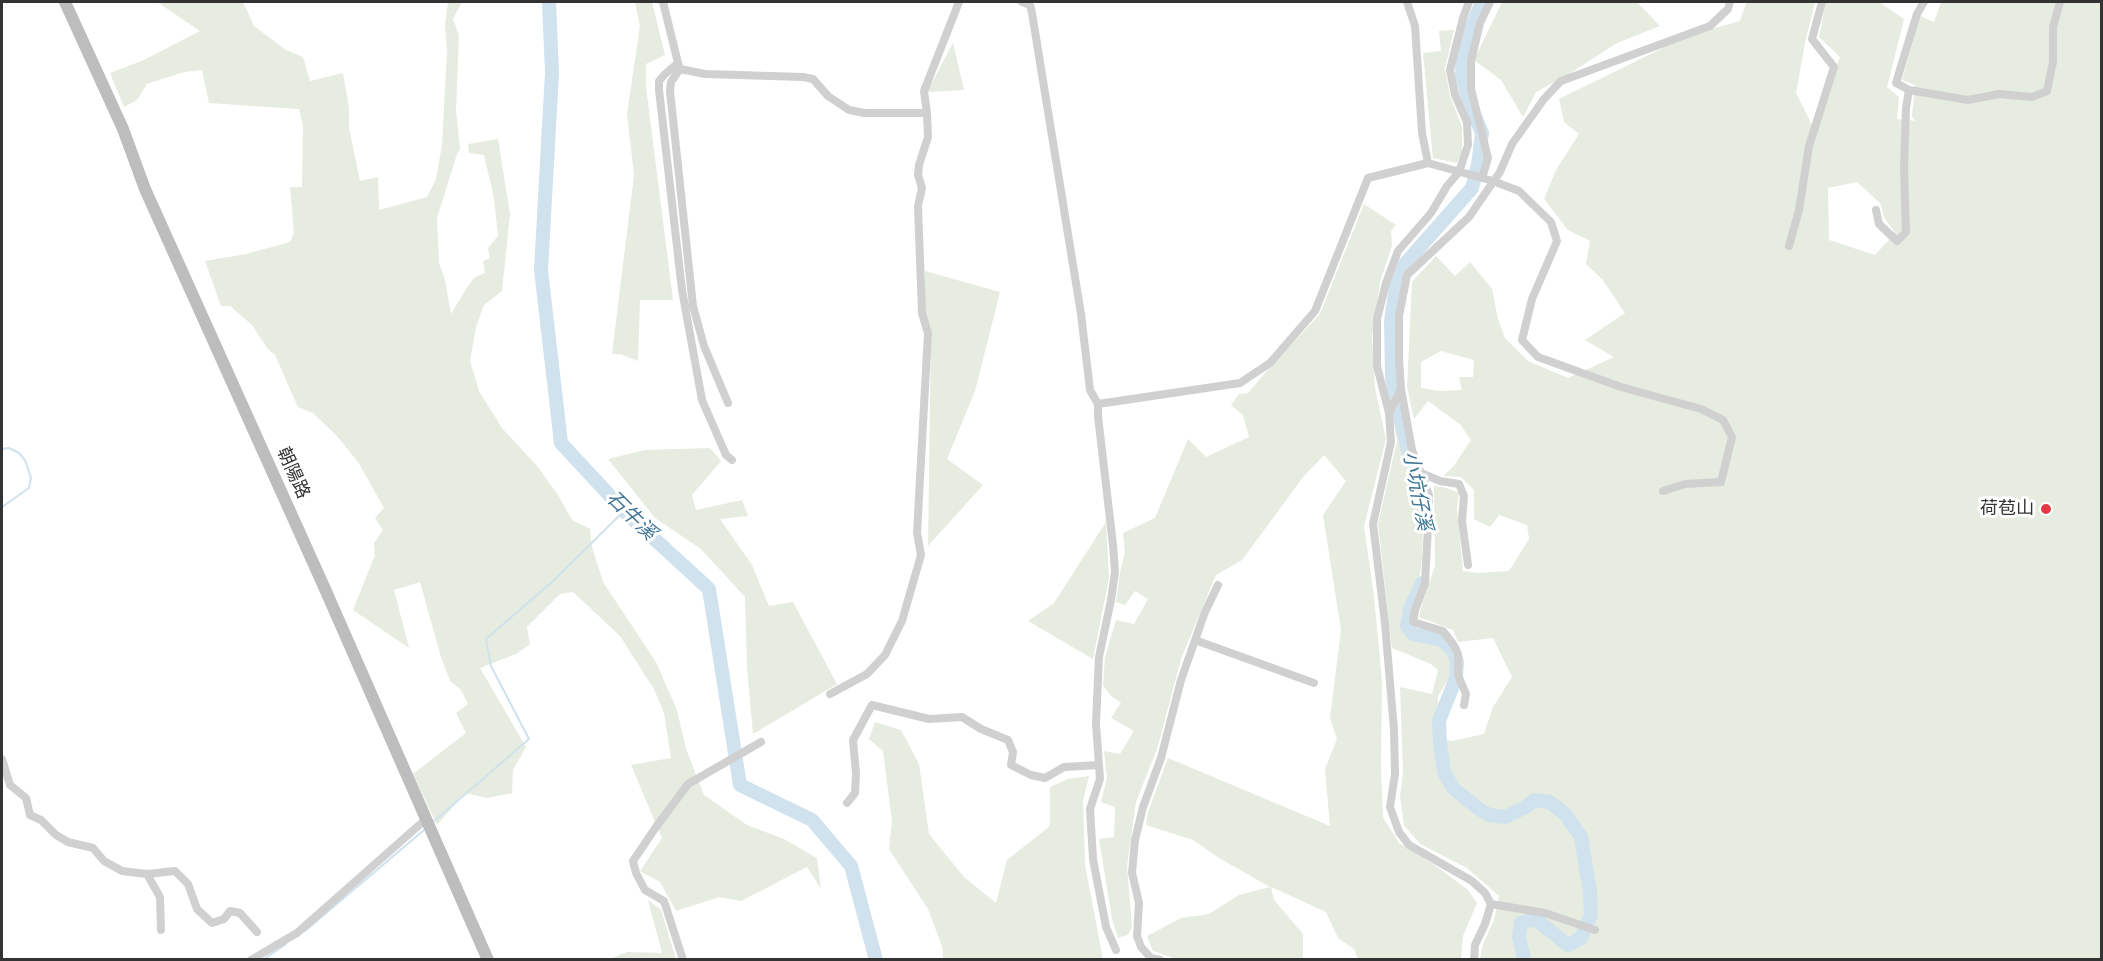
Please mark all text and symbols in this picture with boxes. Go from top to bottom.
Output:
street label: 朝陽路 [272,444,314,502]
water label: 小坑仔溪 [1398,449,1436,533]
water label: 石牛溪 [601,487,661,545]
place label: 荷苞山 [1980,498,2034,520]
marker: 荷苞山 [2039,502,2053,516]

